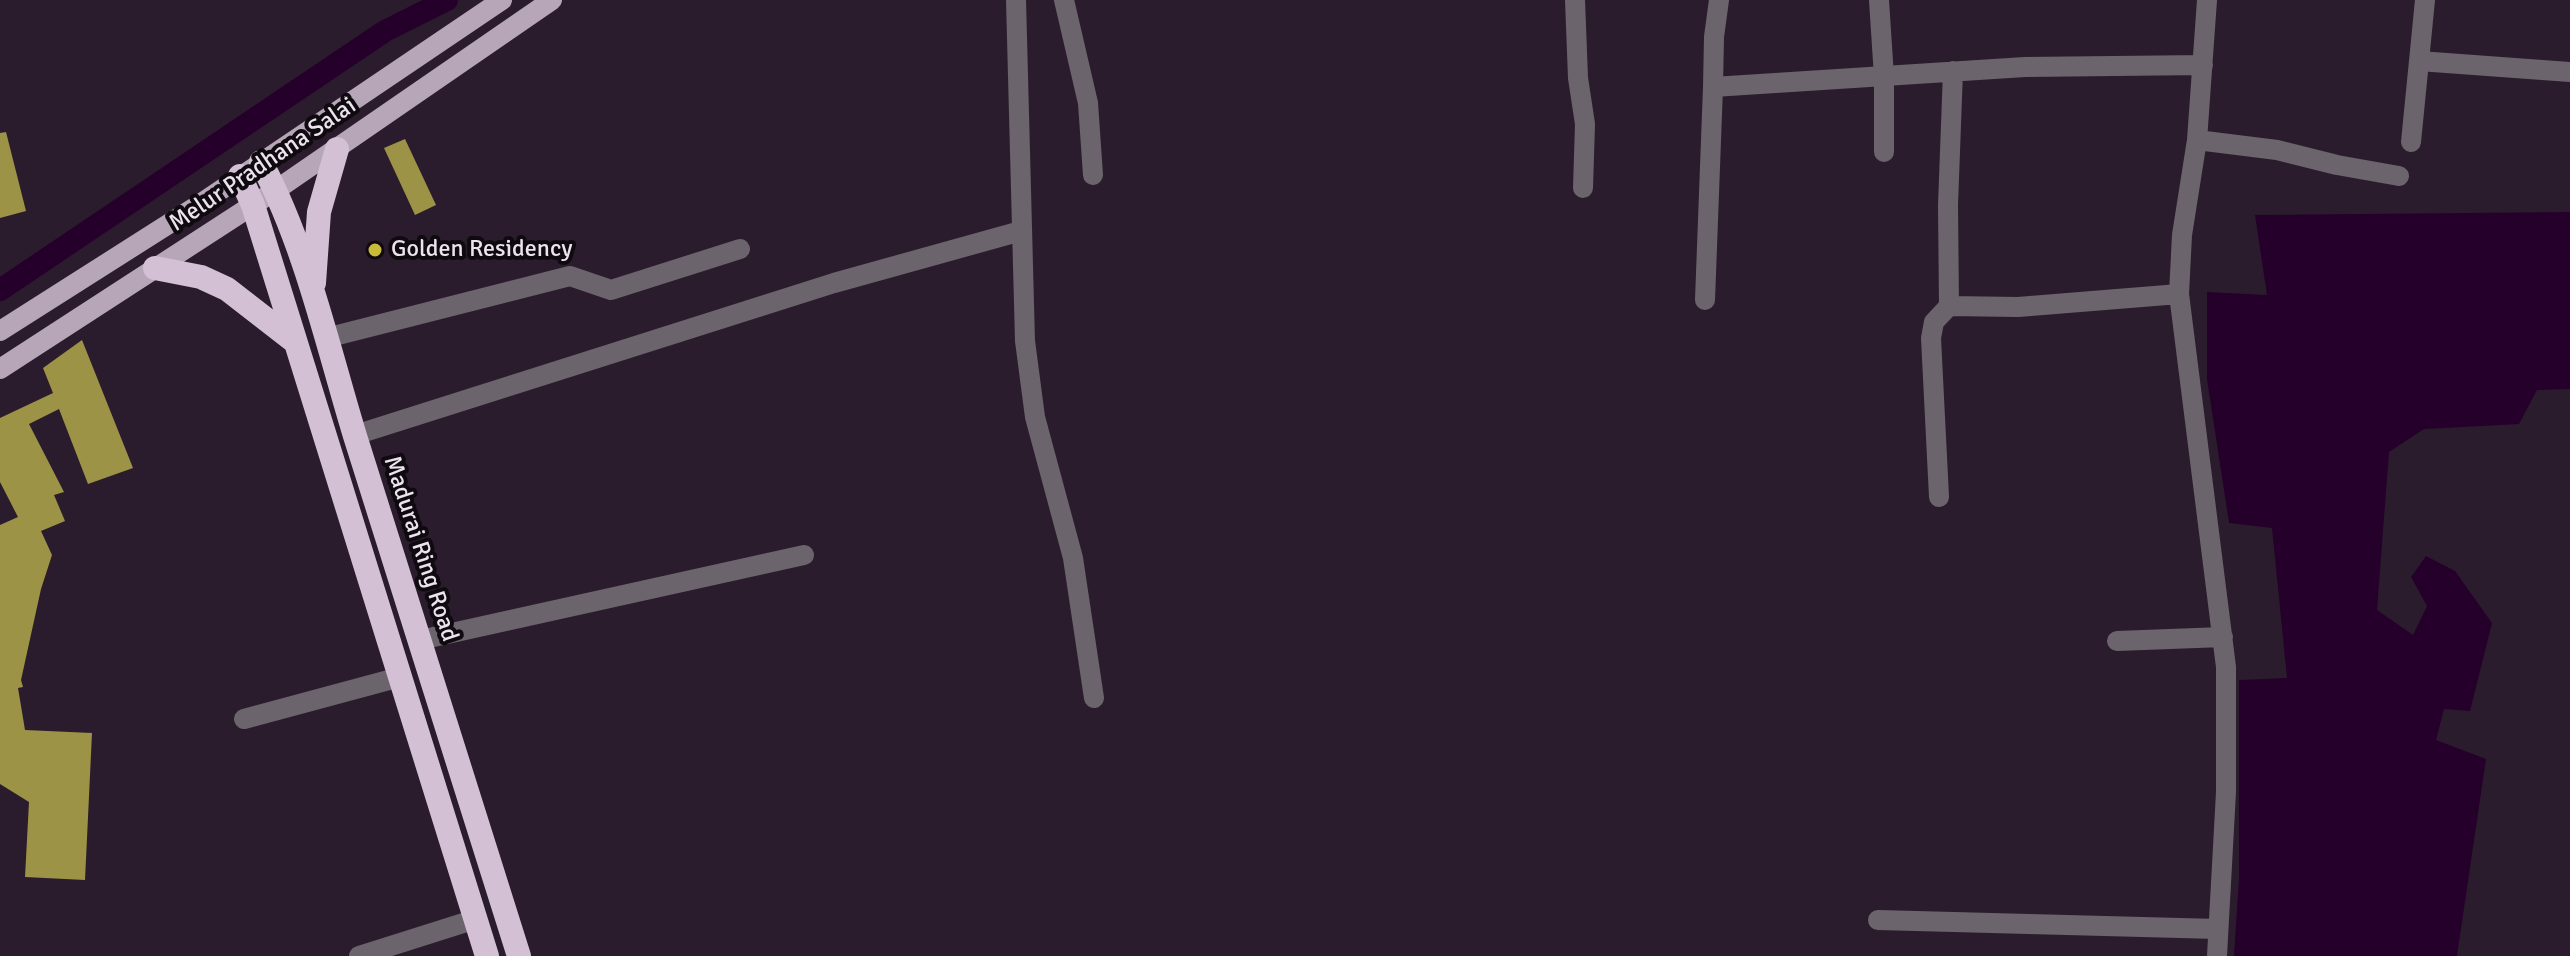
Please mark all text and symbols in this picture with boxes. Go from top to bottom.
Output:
street label: Melur Pradhana Salai [164,92,362,238]
place label: Golden Residency [391,236,572,264]
marker: Golden Residency [366,241,384,259]
street label: Madurai Ring Road [376,453,464,645]

